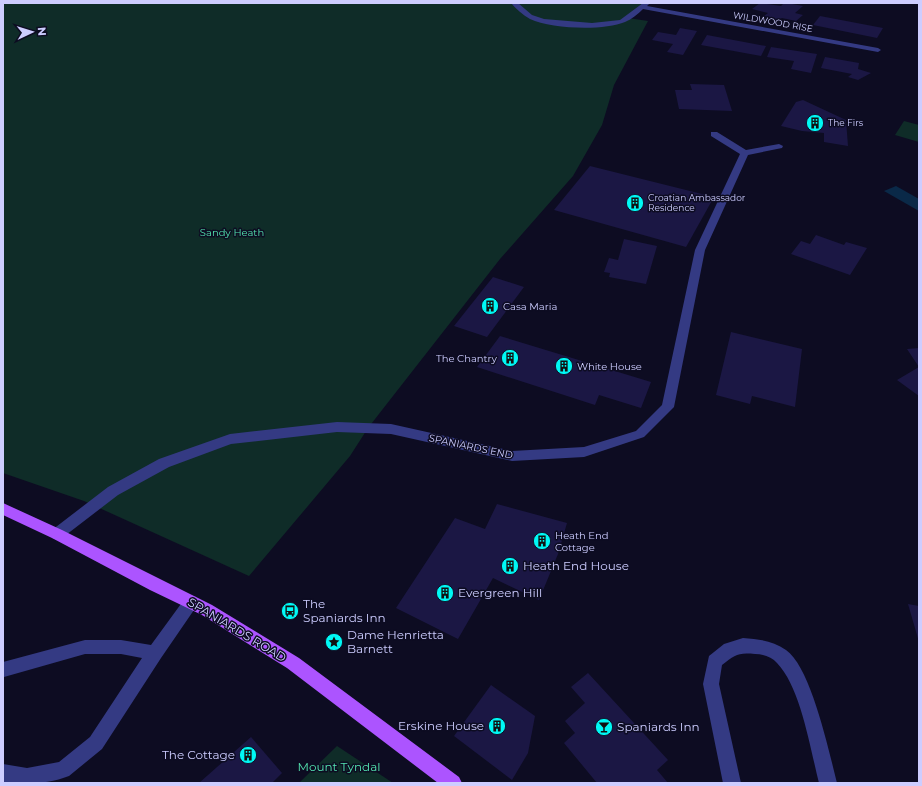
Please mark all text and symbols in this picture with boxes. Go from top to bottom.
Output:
street label: WILDWOOD RISE [732,9,814,34]
north arrow [12,12,52,52]
text: N [35,26,49,36]
building icon: The Firs [805,113,825,133]
place label: The Firs [828,117,864,128]
place label: Croatian Ambassador Residence [648,192,746,213]
building icon: Croatian Ambassador Residence [625,193,645,213]
park label: Sandy Heath [200,226,264,239]
building icon: Casa Maria [480,296,500,316]
place label: Casa Maria [503,300,557,313]
building icon: The Chantry [500,348,520,368]
place label: The Chantry [436,352,498,365]
building icon: White House [554,356,574,376]
place label: White House [577,360,642,373]
street label: SPANIARDS END [428,431,514,462]
place label: Heath End Cottage [555,529,609,554]
building icon: Heath End Cottage [532,531,552,551]
building icon: Heath End House [500,556,520,576]
place label: Heath End House [523,558,629,573]
building icon: Evergreen Hill [435,583,455,603]
place label: Evergreen Hill [458,585,542,600]
street label: SPANIARDS ROAD [185,594,289,665]
place label: The Spaniards Inn [303,596,386,625]
bus stop icon: The Spaniards Inn [280,601,300,621]
place label: Dame Henrietta Barnett [347,627,444,656]
place icon: Dame Henrietta Barnett [324,632,344,652]
building icon: Erskine House [487,716,507,736]
bar icon: Spaniards Inn [594,717,614,737]
place label: Erskine House [398,718,484,733]
place label: Spaniards Inn [617,719,700,734]
building icon: The Cottage [238,745,258,765]
place label: The Cottage [162,747,235,762]
park label: Mount Tyndal [297,759,381,774]

